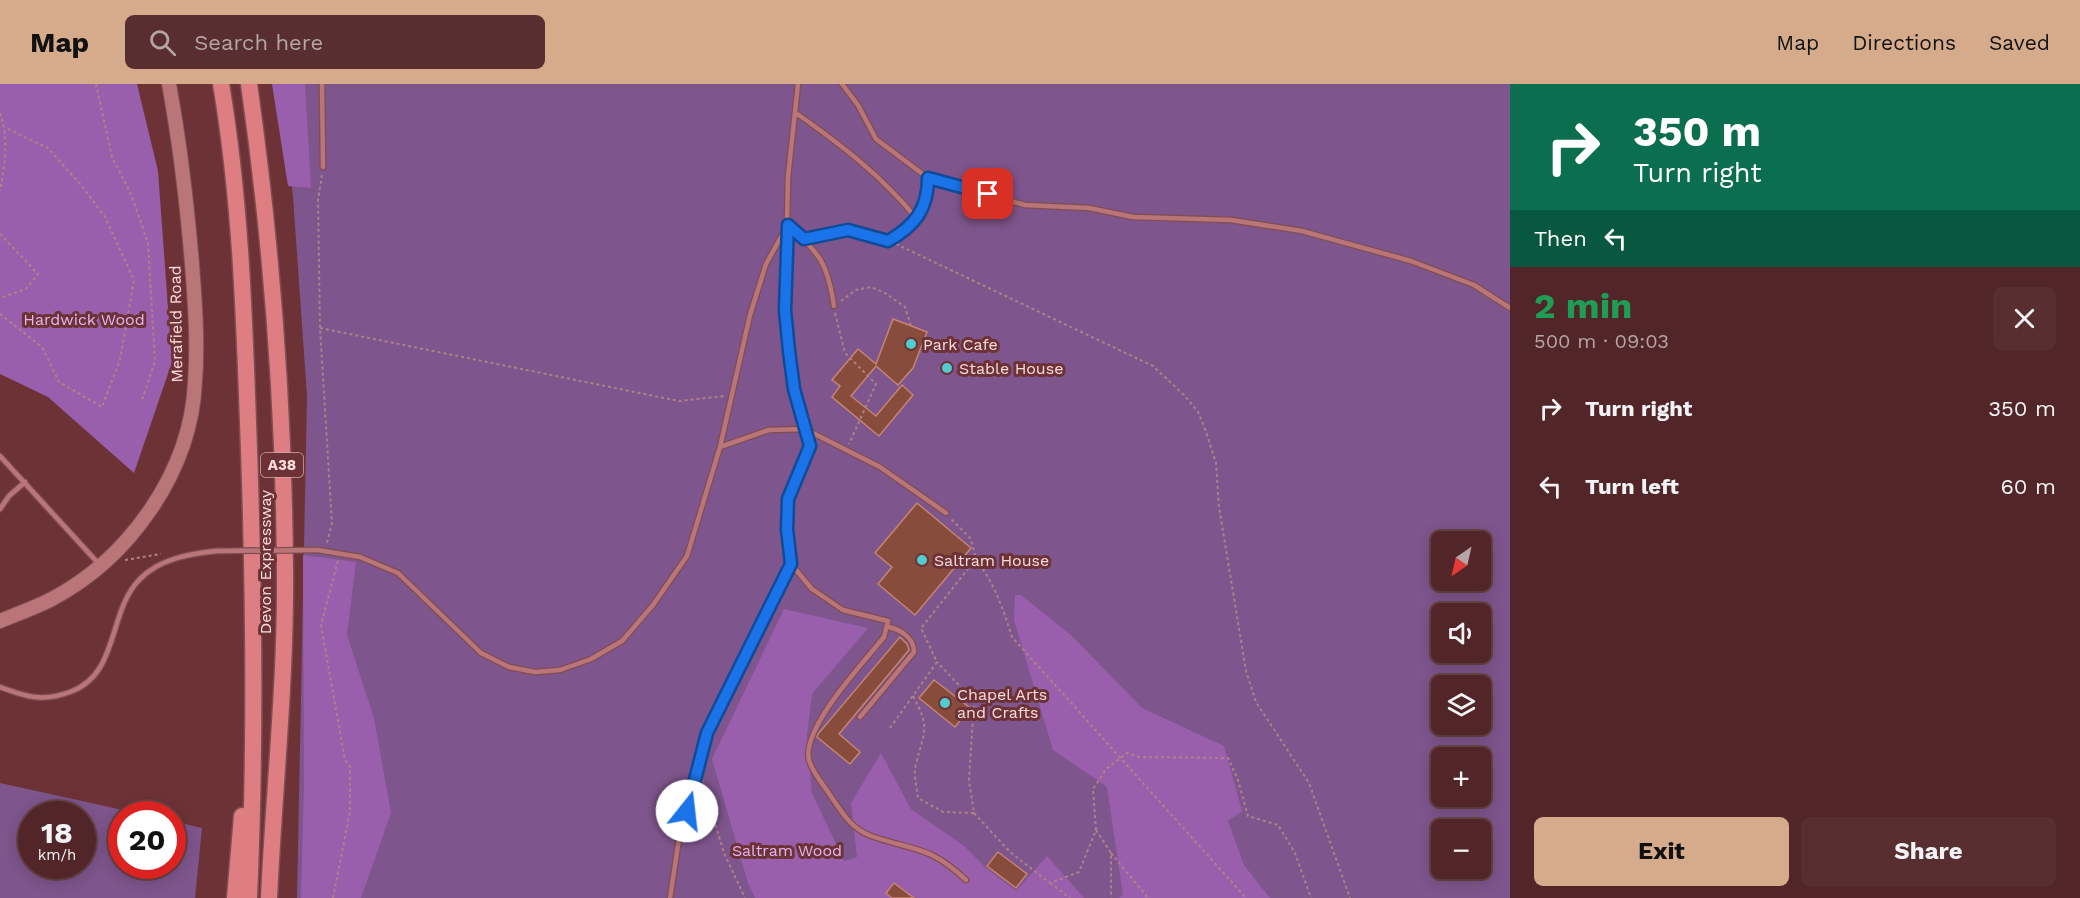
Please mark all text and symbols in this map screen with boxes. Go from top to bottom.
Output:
search box [125,15,545,69]
text: Map [30,26,89,59]
icon: search [146,26,179,59]
text: Search here [194,30,323,55]
text: Map [1776,30,1819,55]
text: Directions [1852,30,1956,55]
text: Saved [1989,30,2050,55]
text: 350 m [1633,107,1761,156]
icon: right [1534,108,1612,186]
text: Turn right [1633,157,1762,189]
pin [962,168,1013,219]
icon: arrive [971,177,1004,210]
icon: left [1599,222,1632,255]
text: Then [1534,226,1587,251]
street label: Merafield Road [165,265,187,383]
text: 2 min [1534,285,1632,327]
button: close [1993,287,2056,350]
park label: Hardwick Wood [23,310,145,329]
text: 500 m · 09:03 [1534,329,1669,353]
place label: Park Cafe [923,335,998,354]
marker: Park Cafe [904,337,918,351]
place label: Stable House [959,359,1063,378]
marker: Stable House [940,361,954,375]
icon: right [1534,392,1567,425]
text: Turn right [1585,396,1692,421]
text: 350 m [1988,396,2056,421]
road number: A38 [261,453,303,477]
icon: left [1534,470,1567,503]
text: Turn left [1585,474,1679,499]
text: 60 m [2000,474,2056,499]
street label: Devon Expressway [256,489,275,634]
north arrow [1431,531,1491,591]
map controls [1431,531,1491,879]
place label: Saltram House [934,551,1049,570]
marker: Saltram House [915,553,929,567]
button: sound [1431,603,1491,663]
button: layers [1431,675,1491,735]
place label: Chapel Arts and Crafts [957,685,1047,722]
marker: Chapel Arts and Crafts [938,696,952,710]
button: + [1431,747,1491,807]
position arrow [655,779,719,843]
speed limit sign: 20 [108,801,186,879]
text: 18 [41,815,73,850]
button: Exit [1534,817,1789,886]
button: Share [1801,817,2056,886]
button: − [1431,819,1491,879]
park label: Saltram Wood [732,841,842,860]
text: km/h [38,846,76,864]

